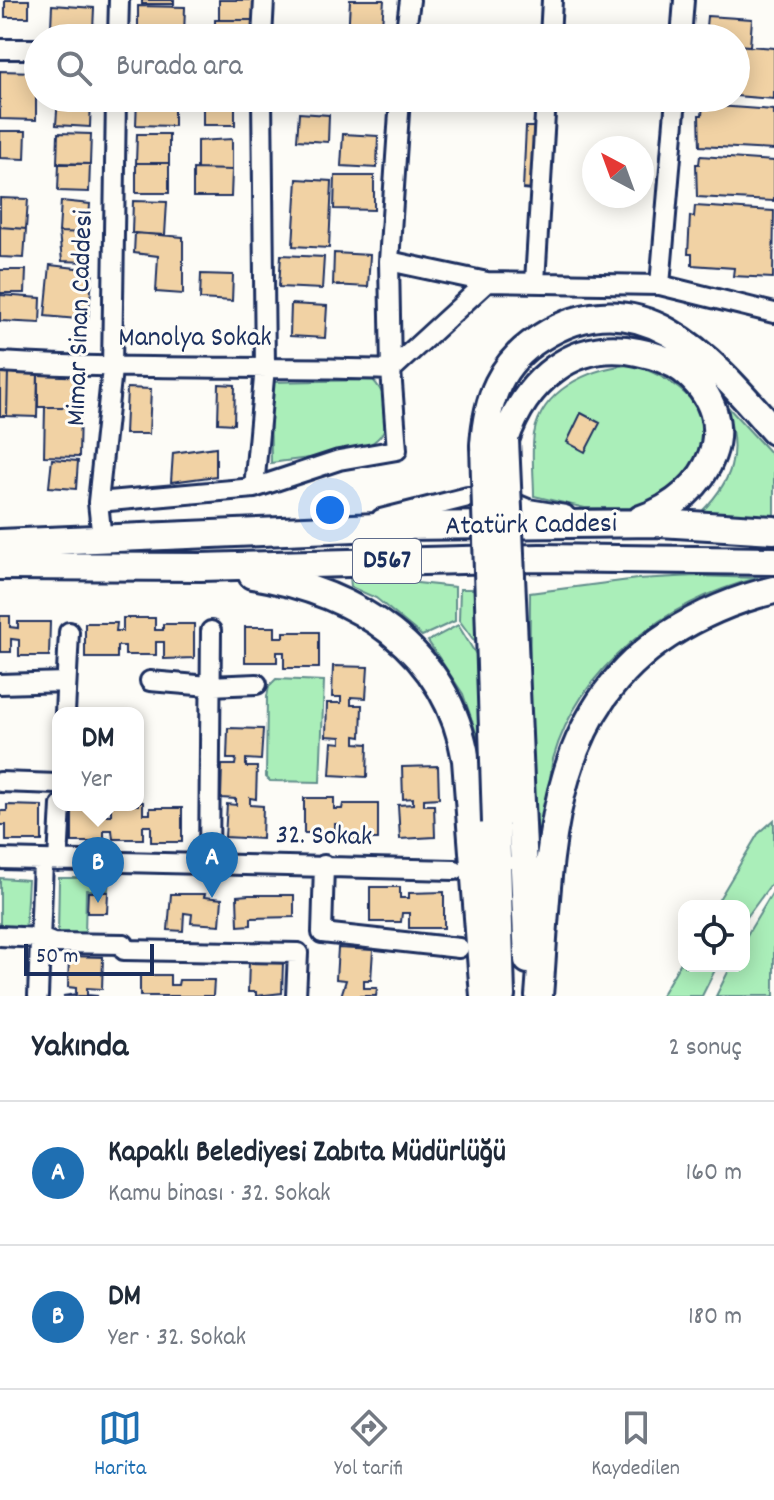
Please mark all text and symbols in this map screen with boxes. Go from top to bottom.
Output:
search box [24,24,750,112]
icon: search [52,46,96,90]
text: Burada ara [116,47,243,90]
north arrow [582,136,654,208]
street label: Mimar Sinan Caddesi [58,209,106,427]
street label: Manolya Sokak [118,320,272,360]
your location [310,490,350,530]
street label: Atatürk Caddesi [445,506,617,548]
road number: D567 [353,539,421,583]
popup [52,707,144,811]
text: DM [81,719,115,762]
text: Yer [81,762,112,799]
street label: 32. Sokak [275,817,373,859]
pin: A [186,832,238,898]
pin: B [72,837,124,903]
map controls [678,900,750,972]
button: locate [678,900,750,972]
scale bar [24,940,154,976]
text: 50 m [36,942,78,973]
text: Yakında [32,1024,128,1073]
text: 2 sonuç [668,1030,742,1067]
text: Kapaklı Belediyesi Zabıta Müdürlüğü [108,1133,506,1176]
text: A [51,1155,65,1192]
text: 160 m [686,1155,742,1192]
text: Kamu binası · 32. Sokak [108,1176,331,1213]
text: DM [108,1277,141,1320]
text: B [52,1299,64,1336]
text: 180 m [688,1299,742,1336]
text: Yer · 32. Sokak [108,1320,246,1357]
tab: Harita [94,1406,146,1485]
tab: Yol tarifi [334,1406,403,1485]
tab: Kaydedilen [591,1406,680,1485]

